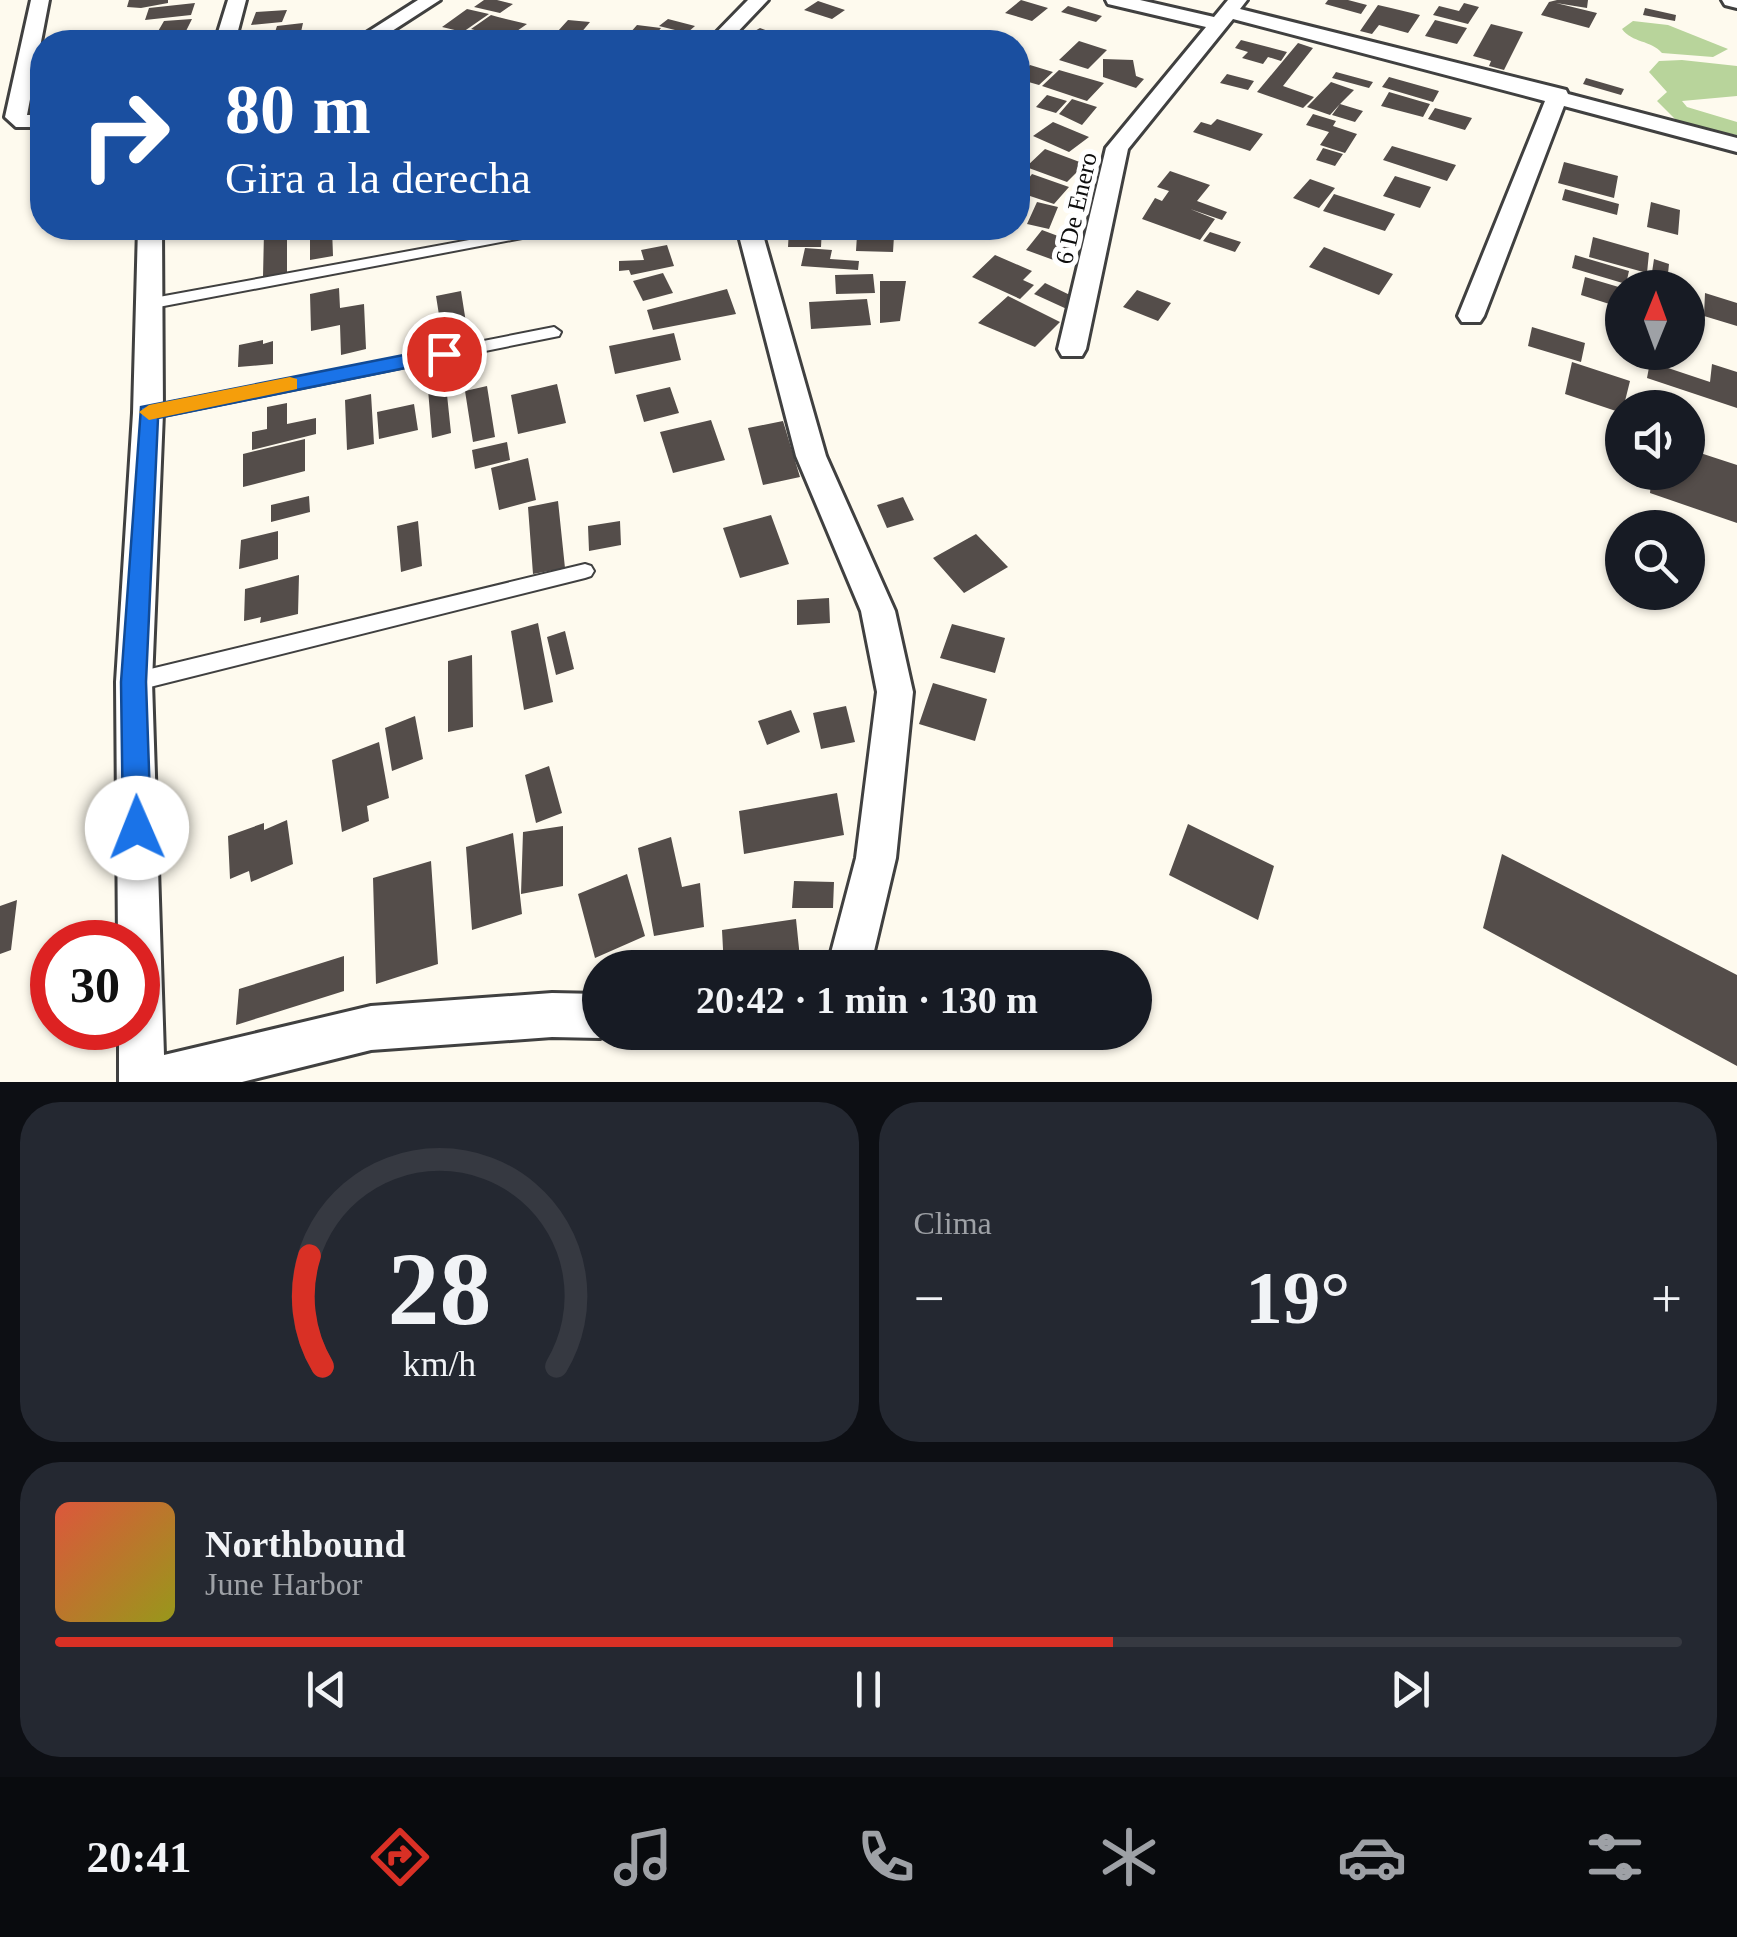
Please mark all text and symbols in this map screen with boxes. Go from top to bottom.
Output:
icon: right [60,70,190,200]
text: 80 m [225,71,371,148]
street label: 6 De Enero [1050,150,1102,266]
text: Gira a la derecha [225,153,531,203]
north arrow [1605,270,1705,370]
map controls [1605,270,1705,610]
pin [402,312,487,397]
icon: arrive [417,327,472,382]
button: sound [1605,390,1705,490]
button: search [1605,510,1705,610]
position arrow [85,776,189,880]
speed limit sign: 30 [30,920,160,1050]
text: 20:42 · 1 min · 130 m [696,979,1038,1021]
text: Clima [914,1205,992,1241]
text: 28 [387,1231,491,1346]
text: 19° [1245,1256,1350,1339]
text: − [914,1268,945,1329]
text: + [1651,1268,1682,1329]
text: km/h [403,1344,476,1384]
text: Northbound [205,1523,406,1565]
text: June Harbor [205,1566,362,1602]
icon: previous [299,1662,354,1717]
icon: pause [841,1662,896,1717]
icon: next [1383,1662,1438,1717]
icon: directions [365,1822,435,1892]
icon: music [608,1822,678,1892]
icon: phone [851,1822,921,1892]
icon: climate [1094,1822,1164,1892]
icon: car [1337,1822,1407,1892]
icon: filters [1580,1822,1650,1892]
text: 20:41 [87,1832,192,1882]

